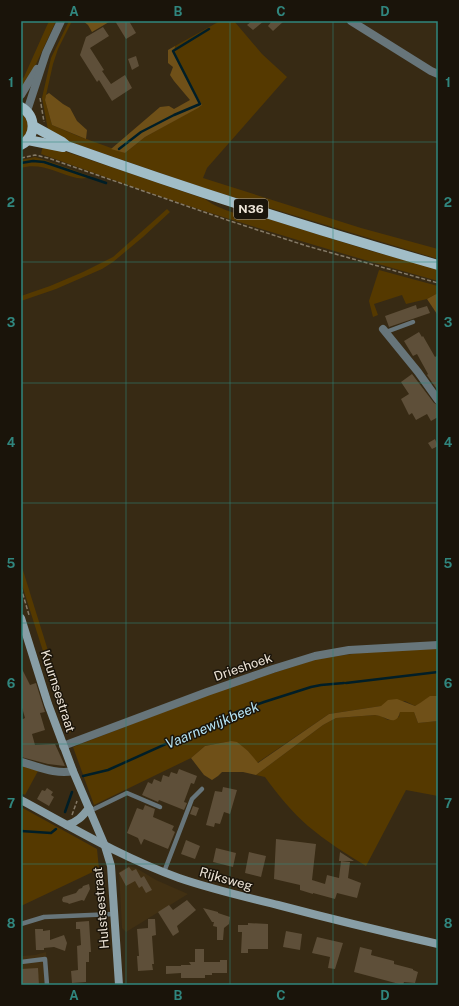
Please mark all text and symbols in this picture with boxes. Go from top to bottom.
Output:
text: A [69,4,79,19]
text: B [174,4,183,19]
text: C [276,4,286,19]
text: D [380,4,390,19]
text: 1 [8,75,14,90]
text: 1 [445,75,451,90]
text: 2 [7,195,15,210]
text: 2 [444,195,452,210]
road number: N36 [234,199,268,219]
text: 3 [7,315,16,330]
text: 3 [444,315,453,330]
text: 4 [7,435,16,450]
text: 4 [444,435,453,450]
text: 5 [7,556,16,571]
text: 5 [444,556,453,571]
street label: Kuurnsestraat [38,648,78,734]
street label: Drieshoek [212,650,274,684]
text: 6 [7,676,16,691]
text: 6 [444,676,453,691]
water label: Vaarnewijkbeek [163,698,261,752]
text: 7 [7,796,15,811]
text: 7 [444,796,452,811]
street label: Rijksweg [198,864,254,894]
street label: Hulstsestraat [90,866,112,950]
text: 8 [7,916,16,931]
text: 8 [444,916,453,931]
text: A [69,988,79,1003]
text: B [174,988,183,1003]
text: C [276,988,286,1003]
text: D [380,988,390,1003]

